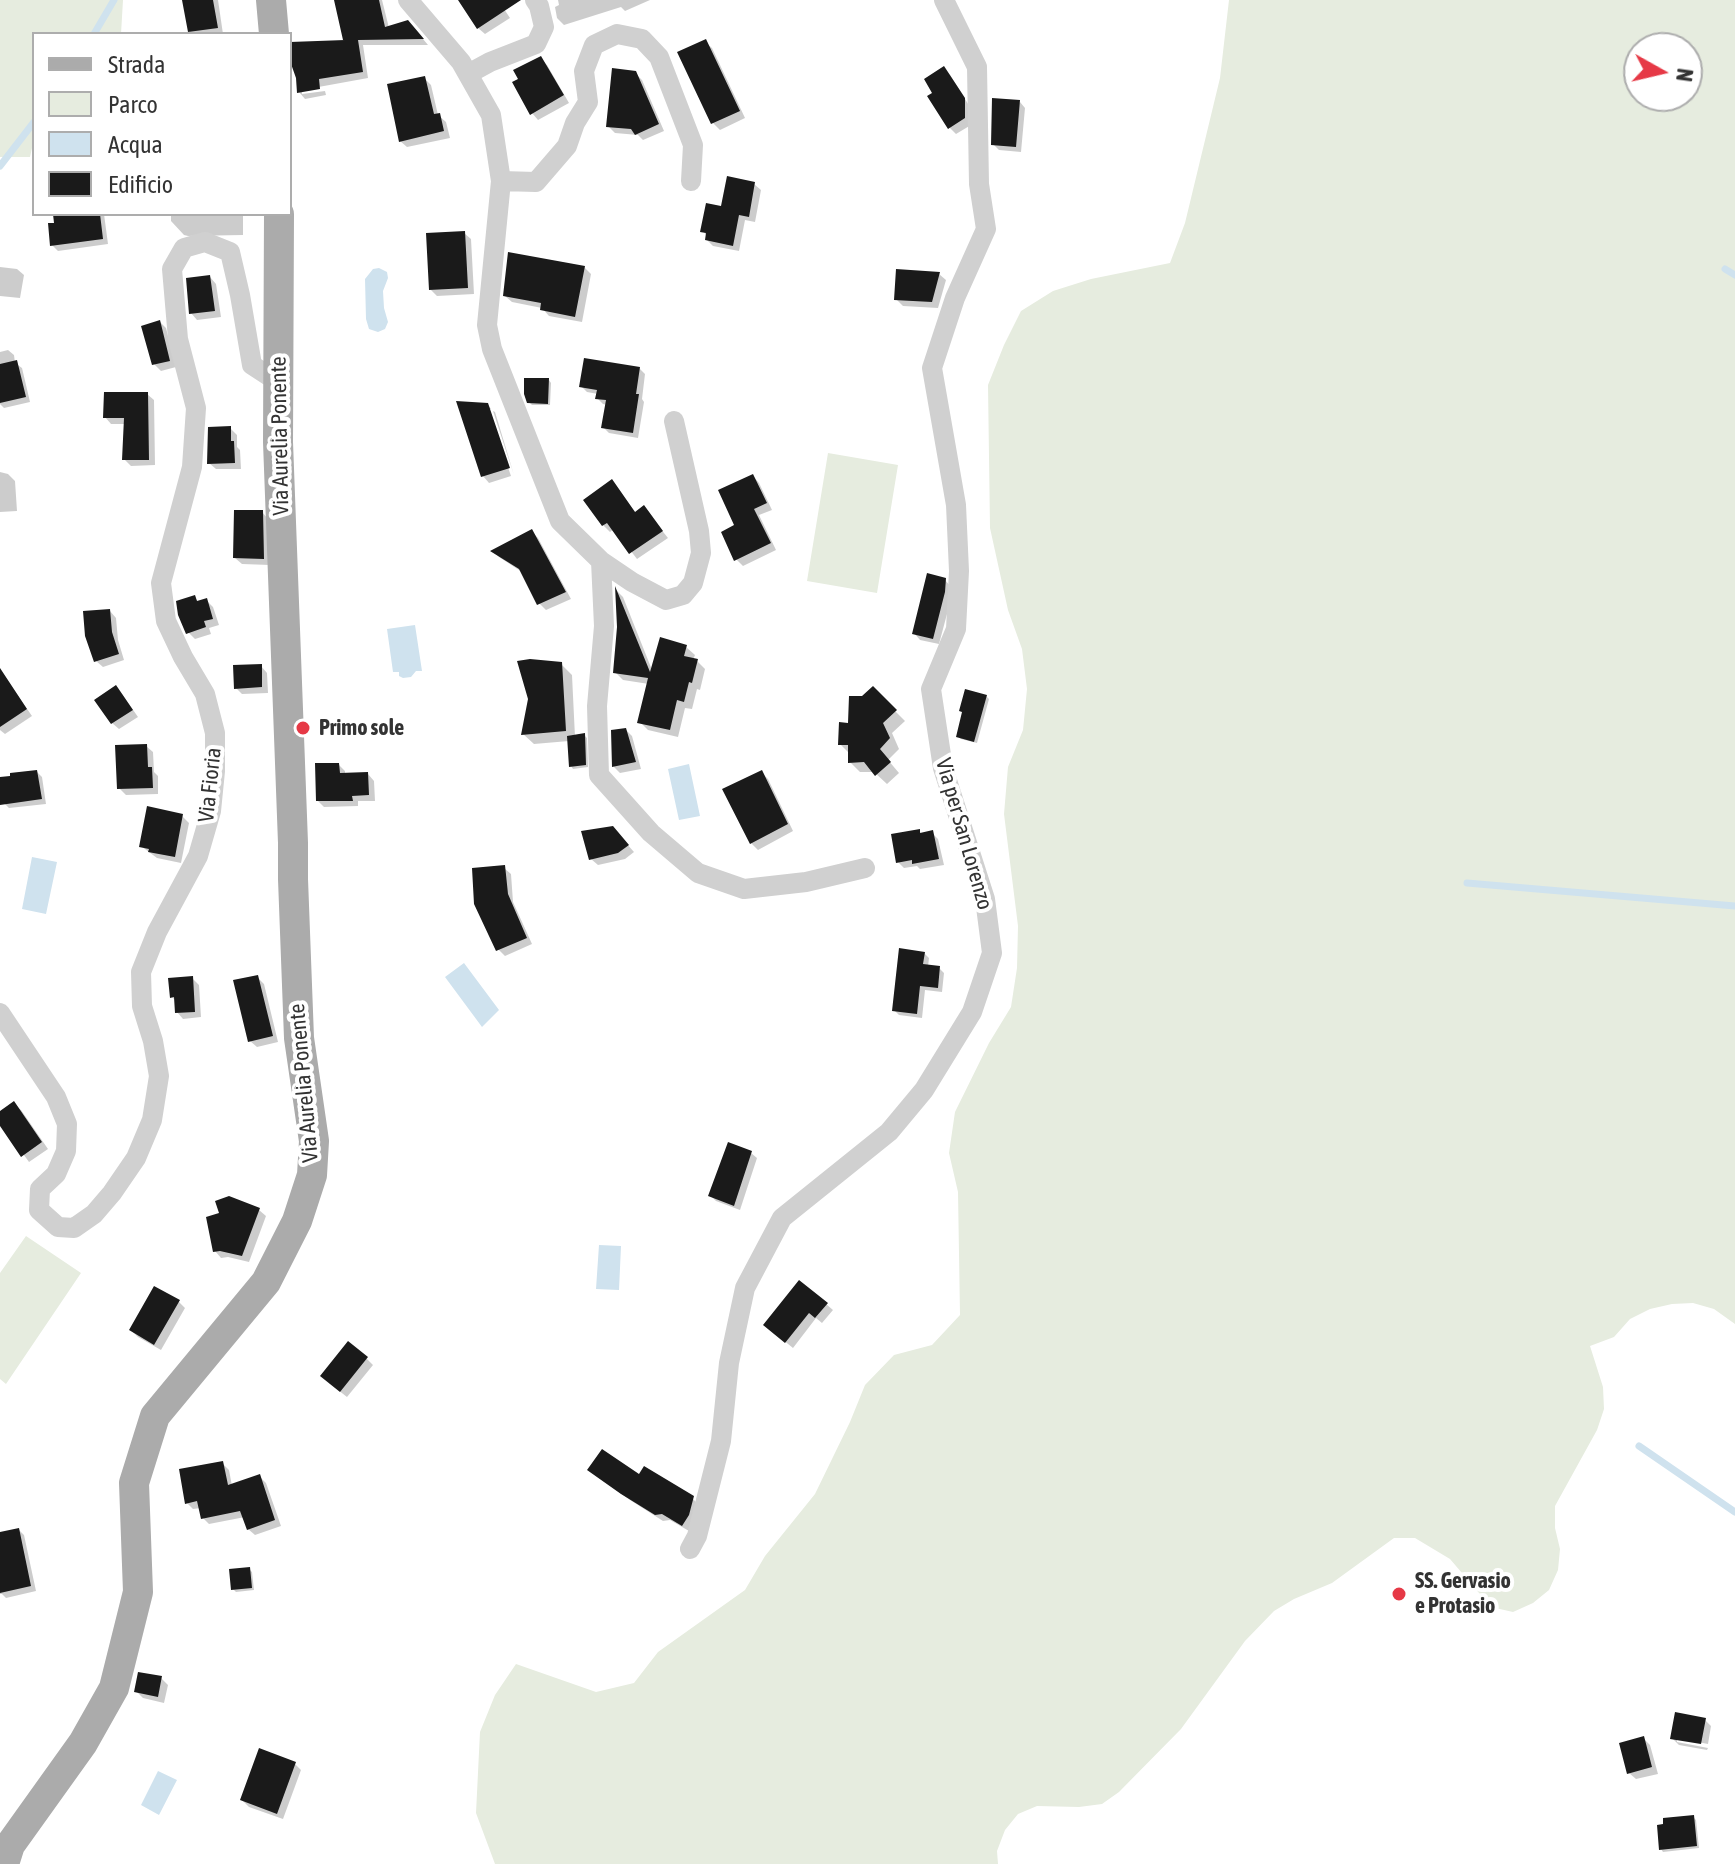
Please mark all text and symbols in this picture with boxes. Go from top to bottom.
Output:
legend [32,32,292,216]
north arrow [1623,32,1703,112]
text: Strada [108,51,165,78]
text: N [1671,67,1699,83]
text: Parco [108,91,158,118]
text: Acqua [108,131,163,158]
text: Edificio [108,171,173,198]
street label: Via Aurelia Ponente [265,356,295,516]
place label: Primo sole [319,715,404,741]
marker: Primo sole [294,719,312,737]
street label: Via Fioria [193,746,227,824]
street label: Via per San Lorenzo [930,755,998,913]
street label: Via Aurelia Ponente [284,1002,324,1164]
place label: SS. Gervasio e Protasio [1415,1568,1511,1620]
marker: SS. Gervasio e Protasio [1390,1585,1408,1603]

